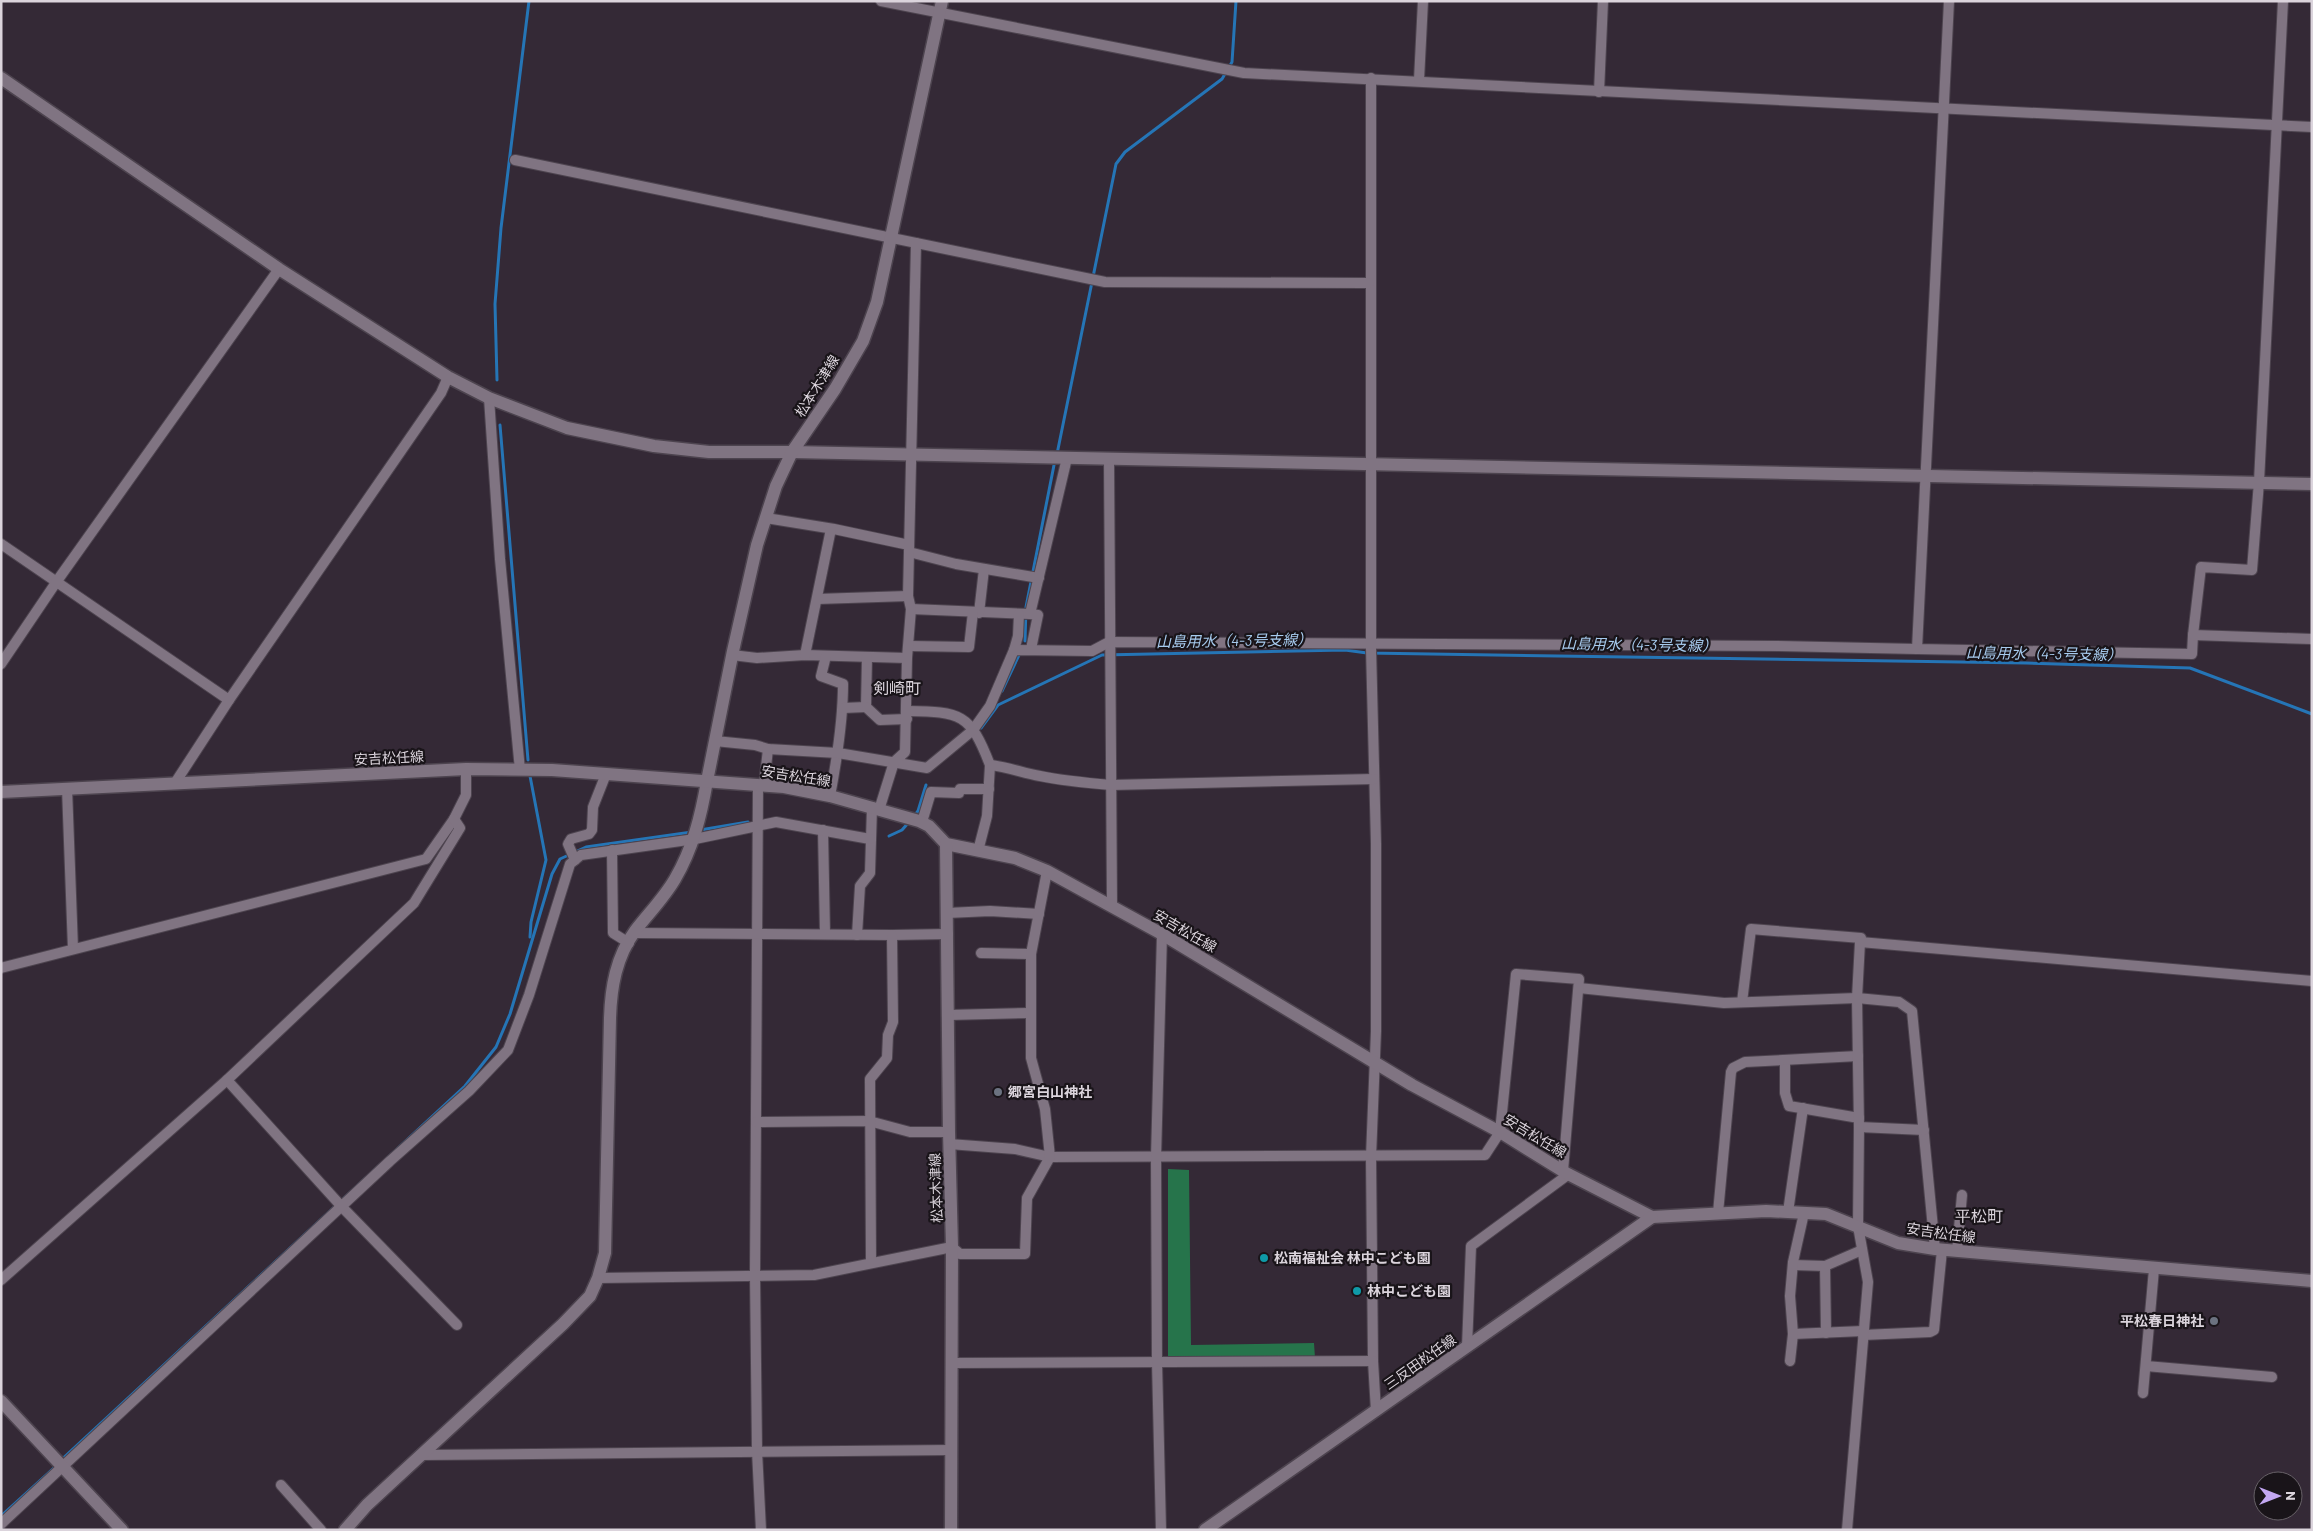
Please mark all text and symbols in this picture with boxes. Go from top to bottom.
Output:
street label: 松本木津線 [791,352,842,420]
water label: 山島用水（4-3号支線） [1156,630,1312,650]
water label: 山島用水（4-3号支線） [1561,634,1717,654]
water label: 山島用水（4-3号支線） [1966,643,2122,663]
district label: 剣崎町 [873,678,921,697]
street label: 安吉松任線 [354,747,424,768]
street label: 安吉松任線 [760,762,832,789]
street label: 安吉松任線 [1151,906,1220,955]
place label: 郷宮白山神社 [1008,1083,1092,1100]
marker: 郷宮白山神社 [992,1086,1004,1098]
street label: 安吉松任線 [1501,1110,1570,1161]
street label: 松本木津線 [926,1153,945,1223]
district label: 平松町 [1955,1206,2003,1225]
street label: 安吉松任線 [1905,1219,1977,1246]
place label: 松南福祉会 林中こども園 [1274,1249,1431,1266]
marker: 松南福祉会 林中こども園 [1258,1252,1270,1264]
place label: 林中こども園 [1367,1282,1451,1299]
marker: 林中こども園 [1351,1285,1363,1297]
place label: 平松春日神社 [2120,1312,2204,1329]
marker: 平松春日神社 [2208,1315,2220,1327]
street label: 三反田松任線 [1380,1331,1459,1393]
north arrow [2253,1471,2303,1521]
text: N [2283,1491,2300,1501]

